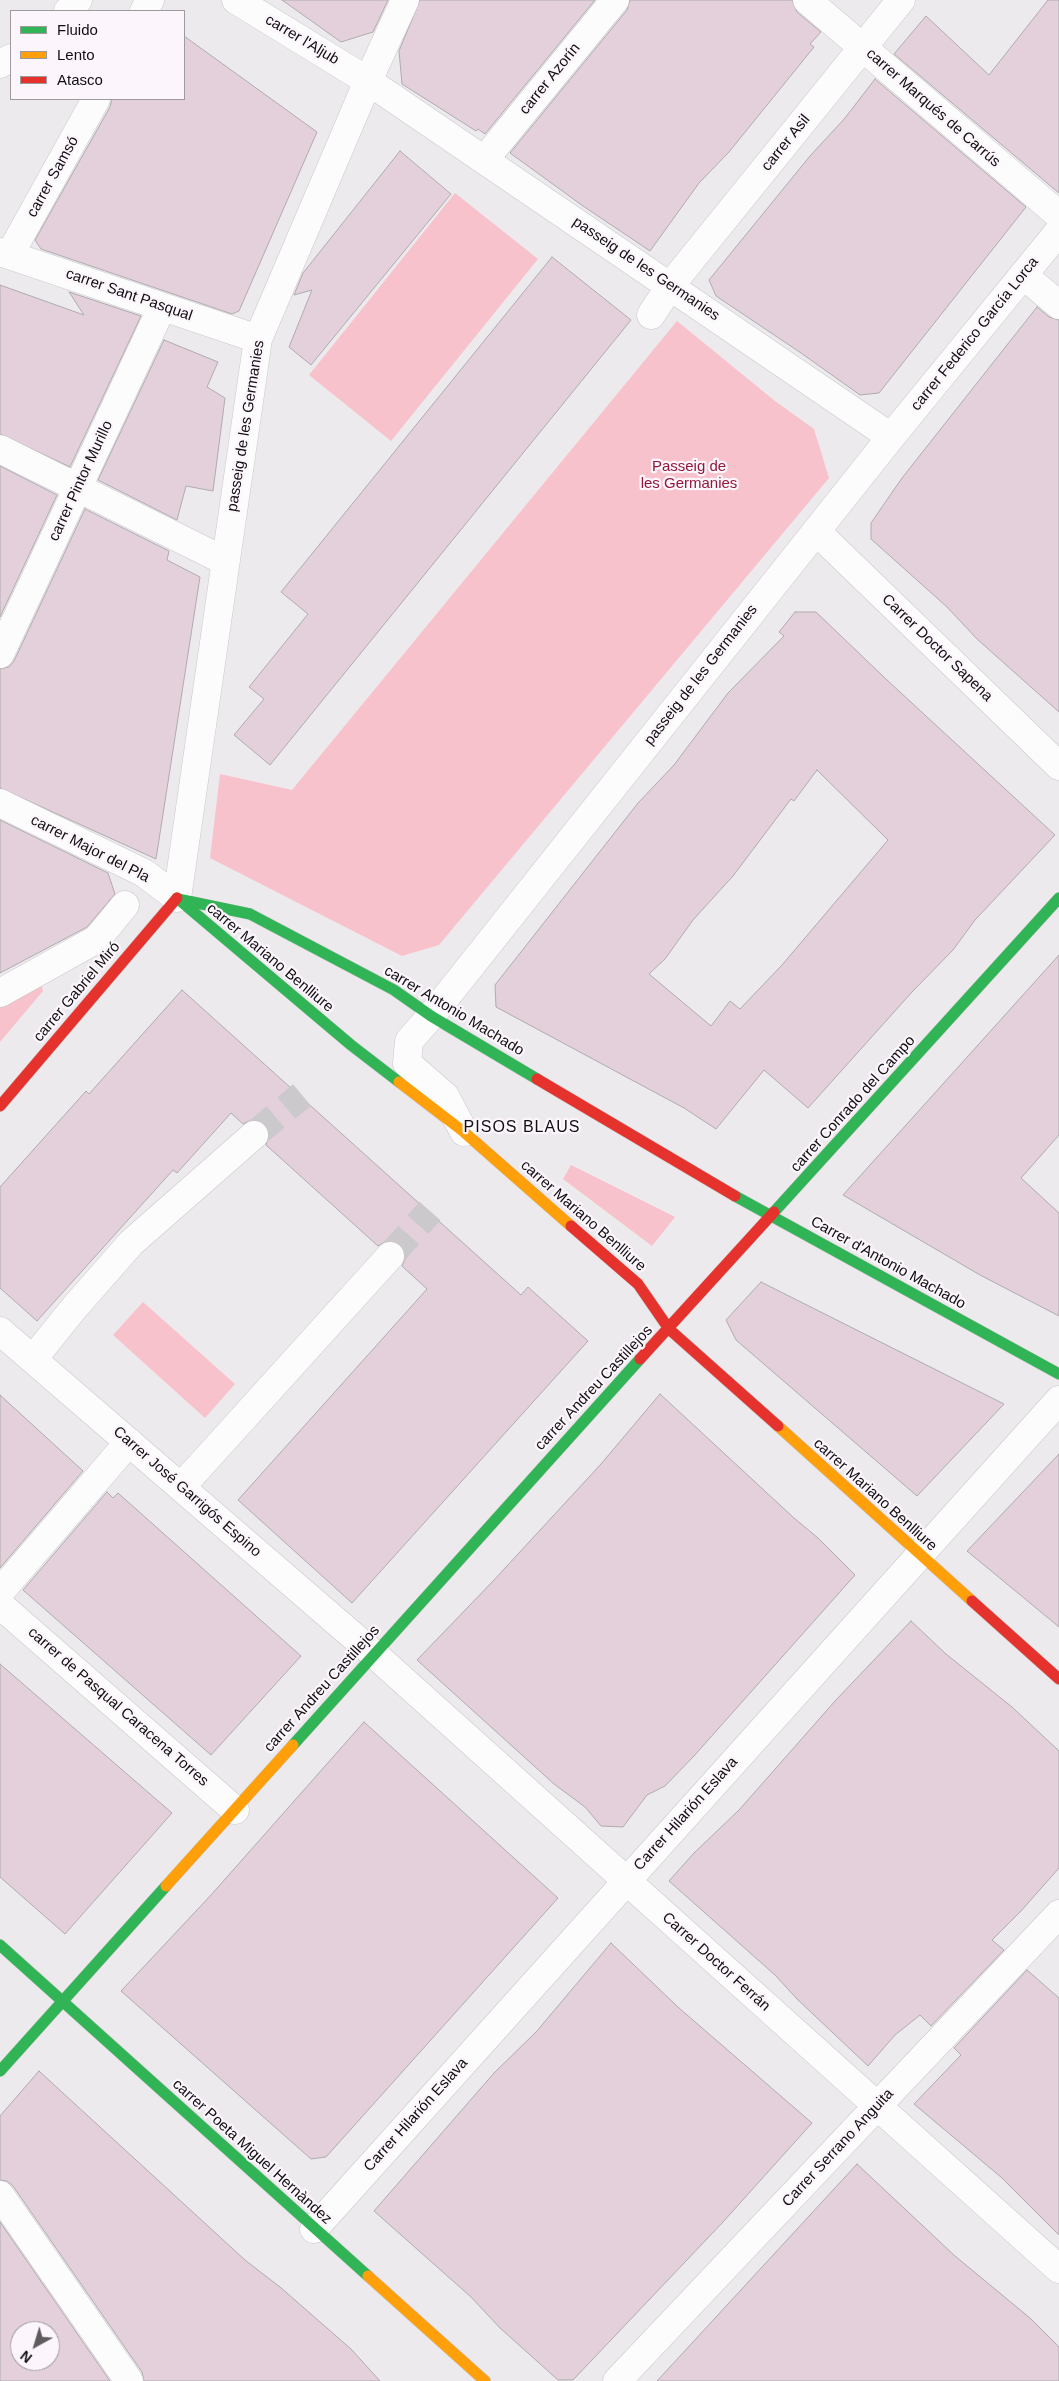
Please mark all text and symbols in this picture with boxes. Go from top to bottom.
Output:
legend [10,10,185,100]
street label: carrer l'Aljub [262,11,342,69]
text: Fluido [57,21,98,38]
street label: carrer Azorín [516,40,584,118]
street label: carrer Marqués de Carrús [862,45,1004,171]
text: Lento [57,46,95,63]
text: Atasco [57,71,103,88]
street label: carrer Asil [758,111,814,175]
street label: carrer Samsó [23,133,83,221]
street label: passeig de les Germanies [569,213,723,325]
street label: carrer Federico García Lorca [907,254,1043,414]
street label: carrer Sant Pasqual [63,265,195,325]
street label: passeig de les Germanies [224,339,268,513]
street label: carrer Pintor Murillo [45,418,117,544]
park label: Passeig de les Germanies [641,458,737,493]
street label: Carrer Doctor Sapena [878,591,996,705]
street label: passeig de les Germanies [641,601,761,749]
street label: carrer Major del Pla [28,811,152,887]
street label: carrer Mariano Benlliure [203,900,337,1016]
street label: carrer Gabriel Miró [30,938,124,1046]
street label: carrer Antonio Machado [381,962,527,1060]
street label: carrer Conrado del Campo [787,1032,919,1176]
district label: PISOS BLAUS [462,1118,582,1138]
street label: carrer Mariano Benlliure [517,1157,649,1275]
street label: Carrer d'Antonio Machado [807,1213,969,1313]
street label: carrer Andreu Castillejos [531,1322,657,1454]
street label: Carrer José Garrigós Espino [109,1423,265,1561]
street label: carrer Mariano Benlliure [810,1435,940,1555]
street label: carrer Andreu Castillejos [260,1622,384,1756]
street label: carrer de Pasqual Caracena Torres [24,1624,212,1790]
street label: Carrer Hilarión Eslava [630,1753,742,1875]
street label: Carrer Doctor Ferrán [658,1909,774,2015]
street label: Carrer Hilarión Eslava [360,2054,472,2176]
street label: carrer Poeta Miguel Hernàndez [169,2076,335,2228]
street label: Carrer Serrano Anguita [779,2085,897,2211]
north arrow [10,2321,60,2371]
text: N [17,2347,35,2366]

